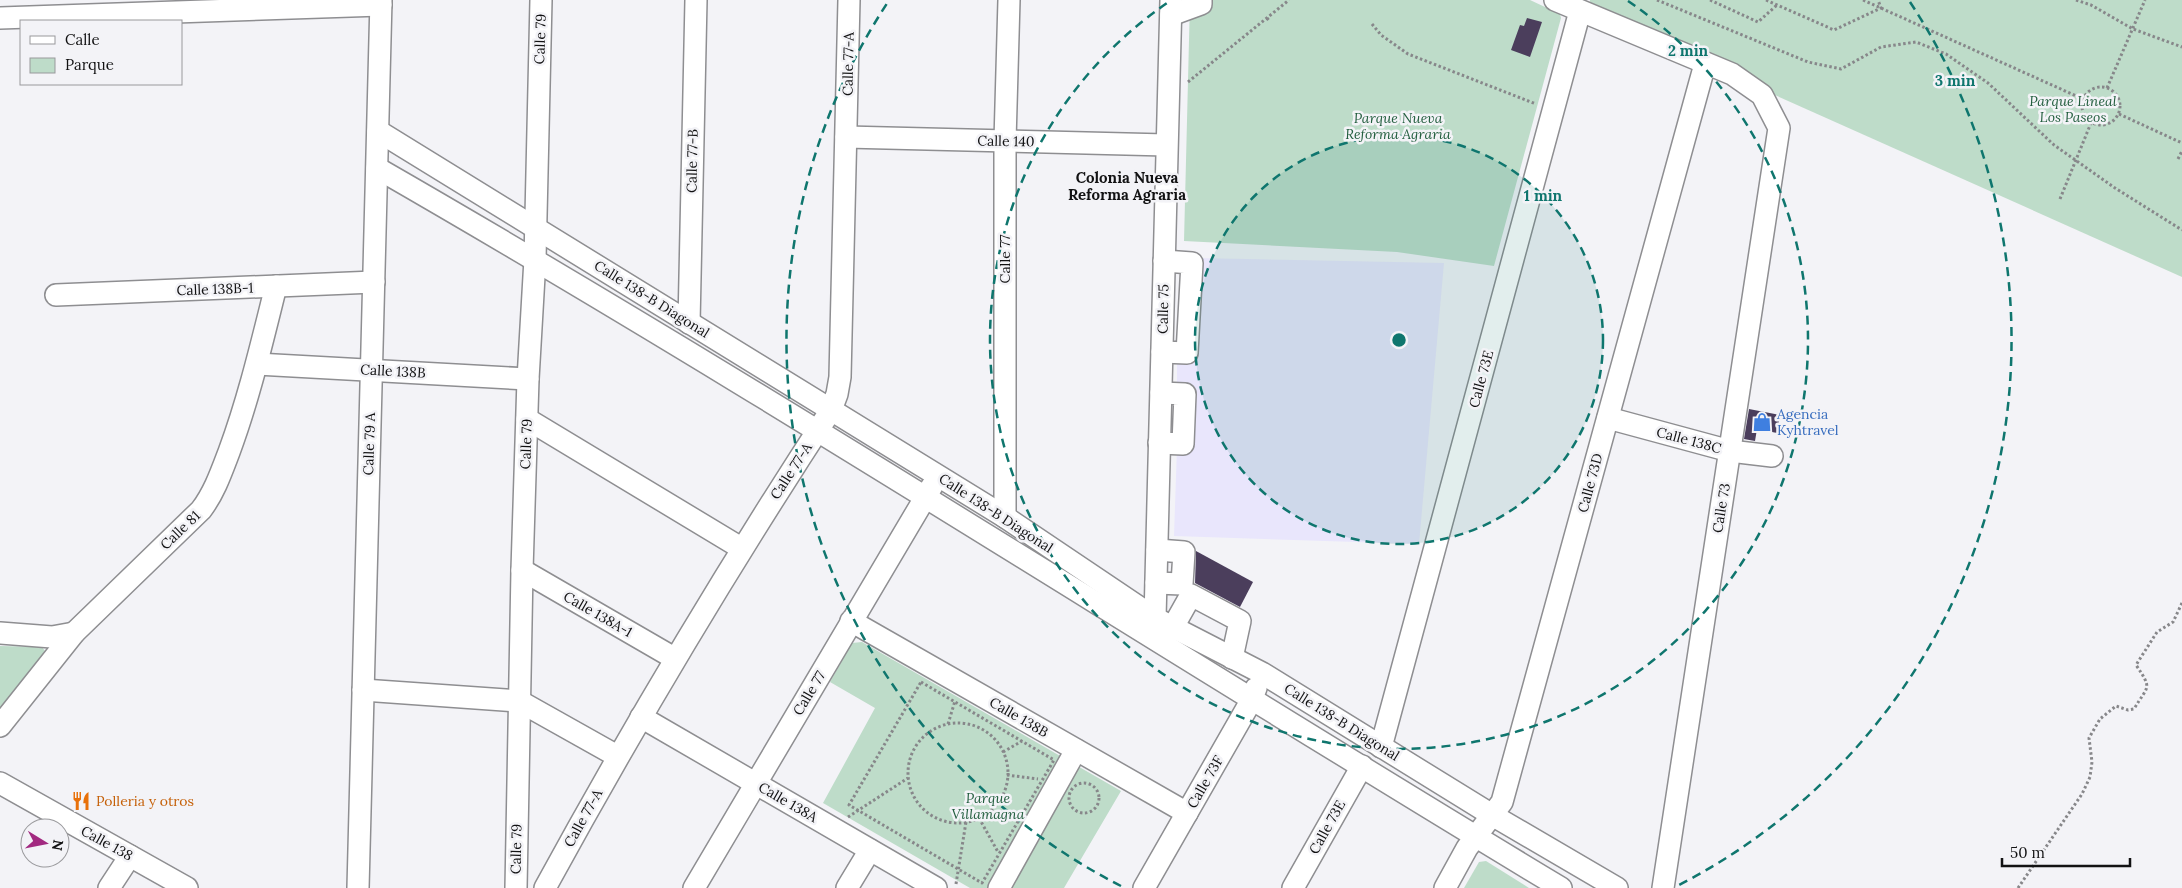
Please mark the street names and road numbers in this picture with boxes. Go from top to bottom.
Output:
street label: Calle 79 [530,13,550,65]
street label: Calle 77-A [838,32,858,96]
street label: Calle 77-B [682,129,702,193]
street label: Calle 140 [977,132,1035,150]
street label: Calle 77 [996,234,1014,283]
street label: Calle 138-B Diagonal [591,256,713,342]
street label: Calle 138B-1 [176,279,254,299]
street label: Calle 75 [1154,284,1172,334]
street label: Calle 73E [1465,348,1497,410]
street label: Calle 138B [360,360,426,382]
street label: Calle 79 A [359,412,379,476]
street label: Calle 79 [516,418,536,470]
street label: Calle 138C [1655,423,1724,457]
street label: Calle 77-A [766,439,816,503]
street label: Calle 73D [1573,451,1607,515]
street label: Calle 138-B Diagonal [935,469,1057,557]
street label: Calle 73 [1708,482,1734,534]
street label: Calle 81 [156,507,204,553]
street label: Calle 138A-1 [560,587,636,641]
street label: Calle 77 [789,667,830,719]
street label: Calle 138-B Diagonal [1281,679,1403,765]
street label: Calle 138B [986,693,1052,741]
street label: Calle 73F [1183,752,1227,812]
street label: Calle 138A [755,778,821,826]
street label: Calle 77-A [560,786,606,850]
street label: Calle 73E [1305,797,1349,857]
street label: Calle 138 [78,821,136,865]
street label: Calle 79 [507,824,525,874]

